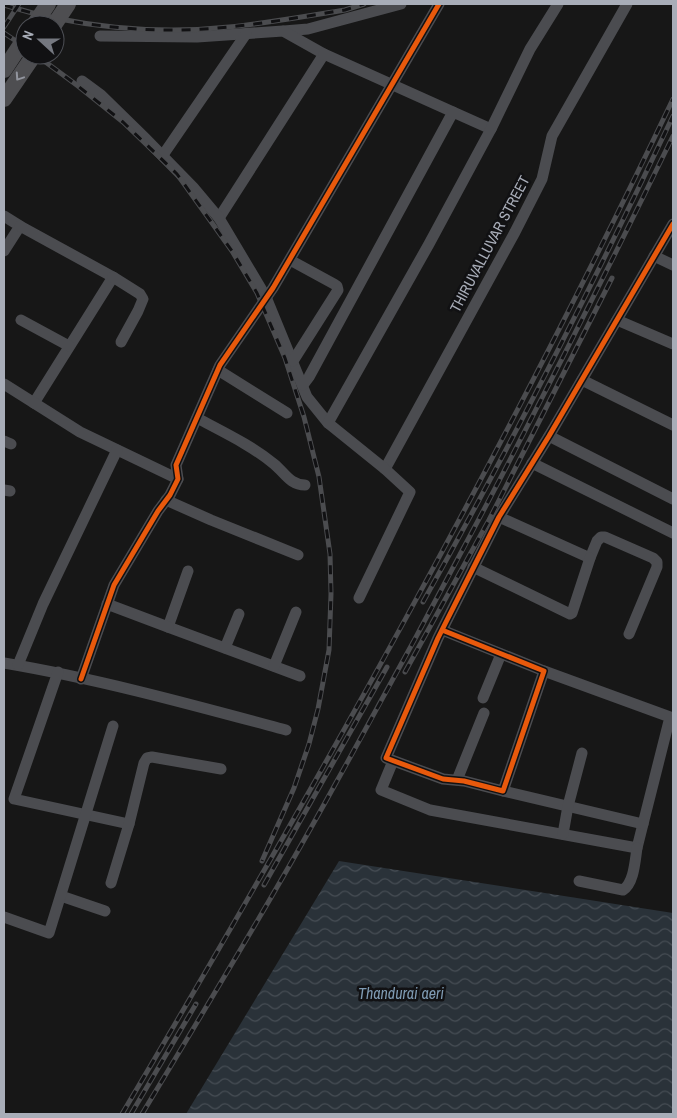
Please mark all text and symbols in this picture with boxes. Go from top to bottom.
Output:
north arrow [15,15,65,65]
text: N [18,28,38,42]
one-way arrow [16,71,25,81]
street label: THIRUVALLUVAR STREET [445,171,535,316]
water label: Thandurai aeri [358,982,444,1004]

